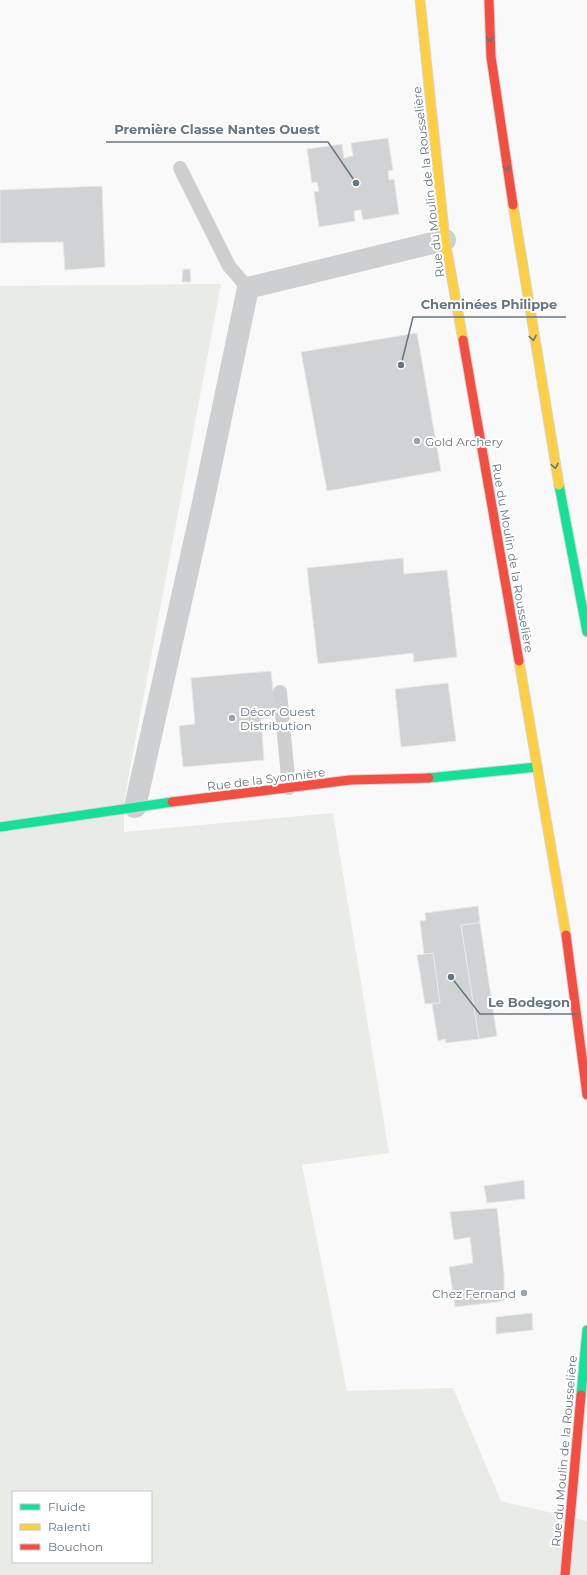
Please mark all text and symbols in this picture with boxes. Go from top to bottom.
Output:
one-way arrow [486,36,495,42]
street label: Rue du Moulin de la Rousselière [409,86,447,278]
callout: Première Classe Nantes Ouest [106,117,328,142]
text: Première Classe Nantes Ouest [114,121,320,137]
one-way arrow [502,165,511,171]
callout: Cheminées Philippe [413,292,566,317]
text: Cheminées Philippe [421,296,557,312]
one-way arrow [529,335,537,341]
place label: Gold Archery [425,434,503,449]
marker: Gold Archery [412,436,422,446]
street label: Rue du Moulin de la Rousselière [489,462,537,654]
one-way arrow [550,463,559,469]
place label: Décor Ouest Distribution [240,704,316,733]
marker: Décor Ouest Distribution [227,713,237,723]
street label: Rue de la Syonnière [206,764,326,794]
callout: Le Bodegon [480,989,578,1014]
text: Le Bodegon [488,994,570,1010]
place label: Chez Fernand [432,1286,516,1301]
marker: Chez Fernand [519,1288,529,1298]
street label: Rue du Moulin de la Rousselière [548,1355,580,1547]
legend [12,1491,152,1563]
text: Fluide [48,1499,86,1514]
text: Ralenti [48,1519,90,1534]
text: Bouchon [48,1539,103,1554]

